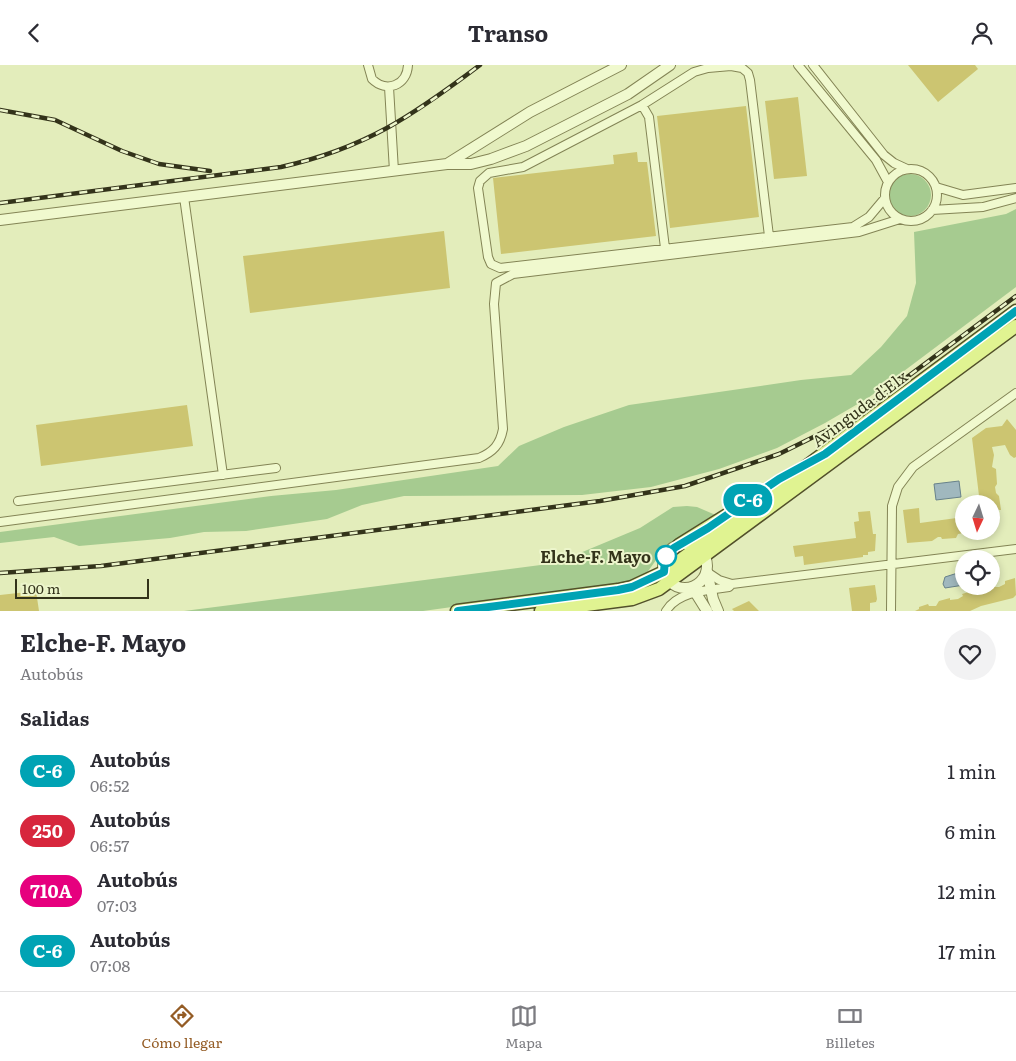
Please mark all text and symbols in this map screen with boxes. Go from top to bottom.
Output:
text: Transo [468,16,548,49]
icon: back [20,19,48,47]
icon: person [968,19,996,47]
street label: Avinguda d'Elx [806,363,913,452]
line badge: C-6 [719,484,777,516]
text: C-6 [733,486,763,513]
north arrow [955,495,1000,540]
map controls [955,495,1000,595]
place label: Elche-F. Mayo [540,544,651,568]
marker: Elche-F. Mayo [655,545,677,567]
button: locate [955,550,1000,595]
scale bar [15,576,149,599]
text: 100 m [22,578,60,598]
text: Elche-F. Mayo [20,624,186,659]
button: heart [944,628,996,680]
text: Autobús [20,661,83,685]
text: Salidas [20,704,89,732]
text: Autobús [90,745,170,773]
text: C-6 [33,757,62,784]
text: 1 min [947,757,996,785]
text: 06:52 [90,773,129,797]
text: Autobús [90,805,170,833]
text: 250 [32,817,63,844]
text: 6 min [945,817,996,845]
text: 06:57 [90,833,129,857]
text: Autobús [97,865,177,893]
text: 710A [30,877,72,904]
text: 12 min [937,877,996,905]
text: 07:03 [97,893,137,917]
text: Autobús [90,925,170,953]
text: C-6 [33,937,62,964]
text: 17 min [938,937,996,965]
text: 07:08 [90,953,130,977]
tab: Cómo llegar [141,1002,222,1052]
tab: Mapa [505,1002,542,1052]
tab: Billetes [825,1002,875,1052]

